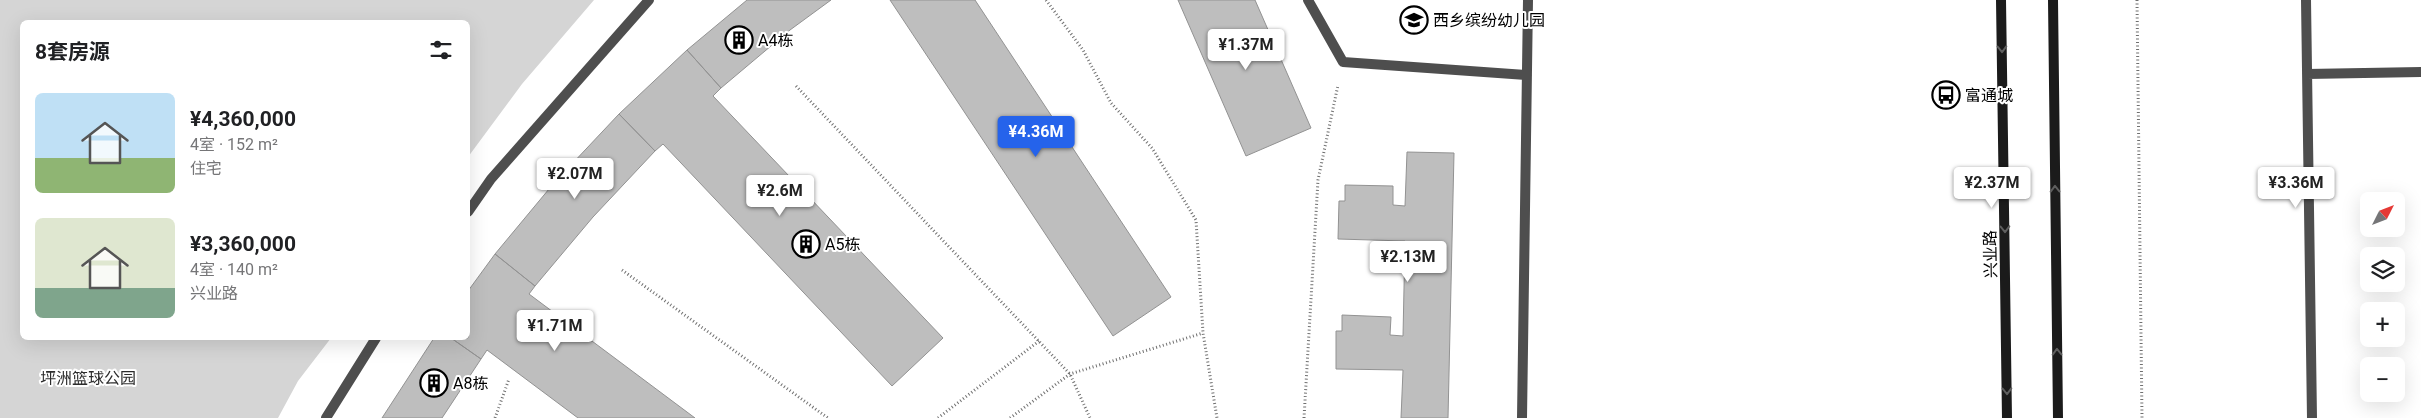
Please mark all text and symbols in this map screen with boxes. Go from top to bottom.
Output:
school or university icon: 西乡缤纷幼儿园 [1399,5,1429,35]
place label: 西乡缤纷幼儿园 [1433,11,1545,30]
building icon: A4栋 [724,25,754,55]
pin: ¥1.37M [1205,28,1287,71]
place label: A4栋 [758,31,793,50]
text: ¥1.37M [1219,35,1273,54]
icon: filters [427,36,455,64]
text: 8套房源 [35,40,110,64]
one-way arrow [1997,45,2007,53]
bus stop icon: 富通城 [1931,80,1961,110]
place label: 富通城 [1965,86,2013,105]
text: ¥4,360,000 [190,107,296,131]
icon: home [75,113,135,173]
pin: ¥4.36M [995,116,1077,158]
text: ¥4.36M [1009,122,1063,141]
text: 4室 · 152 m² [190,135,278,154]
pin: ¥2.07M [534,158,616,200]
text: 住宅 [190,159,222,178]
text: ¥2.07M [548,164,602,183]
pin: ¥2.37M [1951,166,2033,209]
pin: ¥3.36M [2255,166,2337,209]
text: ¥2.37M [1965,173,2019,192]
text: ¥3.36M [2269,173,2323,192]
pin: ¥2.6M [745,174,815,217]
text: ¥2.6M [757,181,803,200]
one-way arrow [2050,185,2060,193]
north arrow [2360,192,2405,238]
map controls [2360,192,2405,402]
one-way arrow [1999,225,2010,233]
building icon: A5栋 [791,229,821,259]
street label: 兴业路 [1981,230,2000,278]
text: ¥3,360,000 [190,232,296,256]
place label: A5栋 [825,235,860,254]
icon: home [75,238,135,298]
pin: ¥2.13M [1367,240,1449,283]
text: ¥2.13M [1381,247,1435,266]
button: layers [2360,247,2405,292]
text: 4室 · 140 m² [190,260,278,279]
text: 兴业路 [190,284,238,303]
button: + [2360,302,2405,347]
pin: ¥1.71M [514,310,596,352]
text: ¥1.71M [528,316,582,335]
one-way arrow [2052,348,2062,356]
button: − [2360,357,2405,402]
building icon: A8栋 [419,368,449,398]
park label: 坪洲篮球公园 [40,369,136,388]
place label: A8栋 [453,374,488,393]
one-way arrow [2002,388,2012,395]

